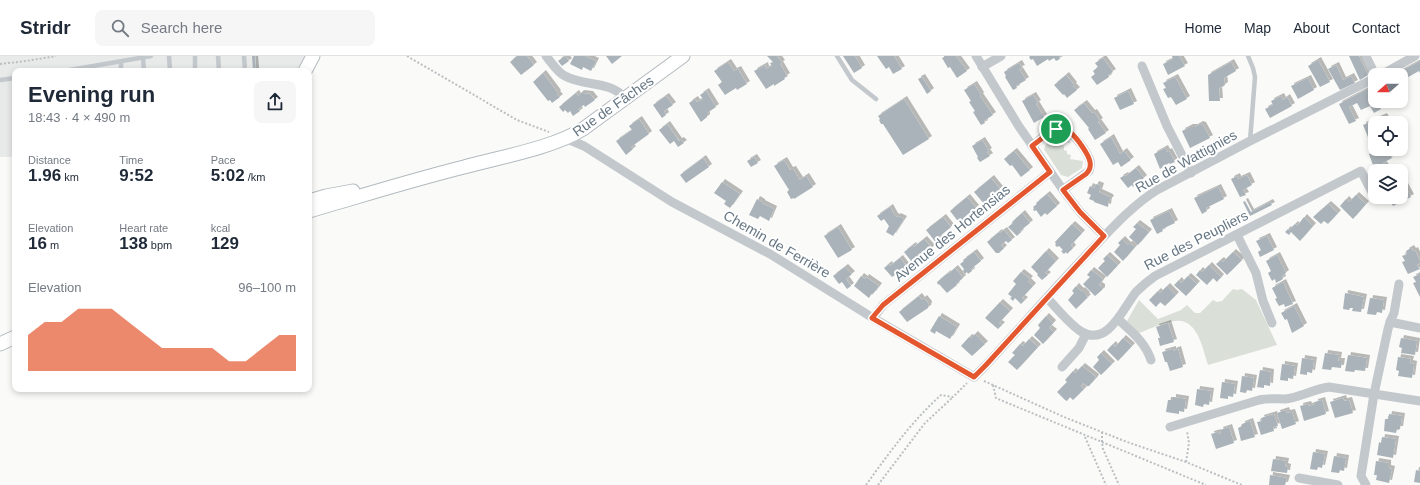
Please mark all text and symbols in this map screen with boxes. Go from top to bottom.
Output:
search box [95,10,375,46]
text: Stridr [20,17,71,38]
icon: search [109,17,131,39]
text: Search here [141,19,222,36]
text: Home [1185,20,1222,36]
text: Map [1244,20,1271,36]
text: About [1293,20,1330,36]
text: Contact [1352,20,1400,36]
north arrow [1368,68,1408,108]
map controls [1368,68,1408,204]
street label: Rue de Fâches [570,72,656,140]
button: share [254,81,296,123]
text: Evening run [28,82,155,107]
text: 18:43 · 4 × 490 m [28,110,130,125]
pin [1039,112,1073,146]
button: locate [1368,116,1408,156]
icon: arrive [1045,118,1067,140]
street label: Rue de Wattignies [1132,126,1240,196]
text: Distance [28,154,71,166]
text: Time [119,154,143,166]
text: Pace [211,154,236,166]
button: layers [1368,164,1408,204]
text: 1.96 [28,166,61,185]
text: 9:52 [119,166,153,185]
text: 5:02 [211,166,245,185]
text: km [61,171,79,183]
text: /km [245,171,265,183]
street label: Avenue des Hortensias [891,181,1013,285]
street label: Chemin de Ferrière [721,207,833,281]
street label: Rue des Peupliers [1141,207,1251,273]
text: Elevation [28,222,73,234]
text: Heart rate [119,222,168,234]
text: kcal [211,222,230,234]
text: 16 [28,234,47,253]
text: 138 [119,234,148,253]
text: 129 [211,234,239,253]
text: m [47,239,59,251]
text: bpm [148,239,172,251]
text: Elevation [28,280,81,295]
text: 96–100 m [238,280,296,295]

